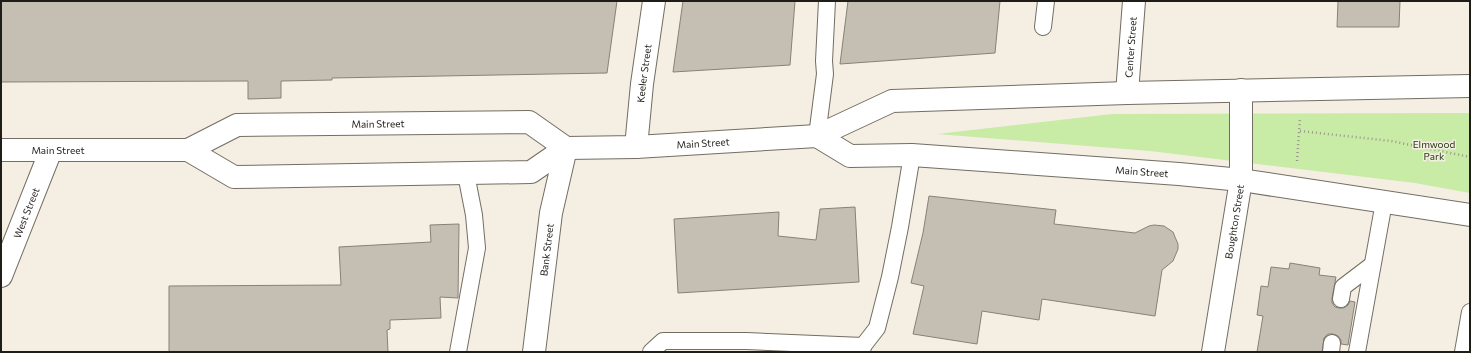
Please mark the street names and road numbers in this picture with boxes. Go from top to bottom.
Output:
street label: Center Street [1122,16,1139,78]
street label: Keeler Street [634,43,654,103]
street label: Main Street [351,117,405,130]
street label: Main Street [676,135,730,151]
street label: Main Street [31,144,85,156]
street label: Main Street [1115,163,1169,179]
street label: Boughton Street [1222,184,1246,260]
street label: West Street [11,186,42,240]
street label: Bank Street [537,223,556,277]

